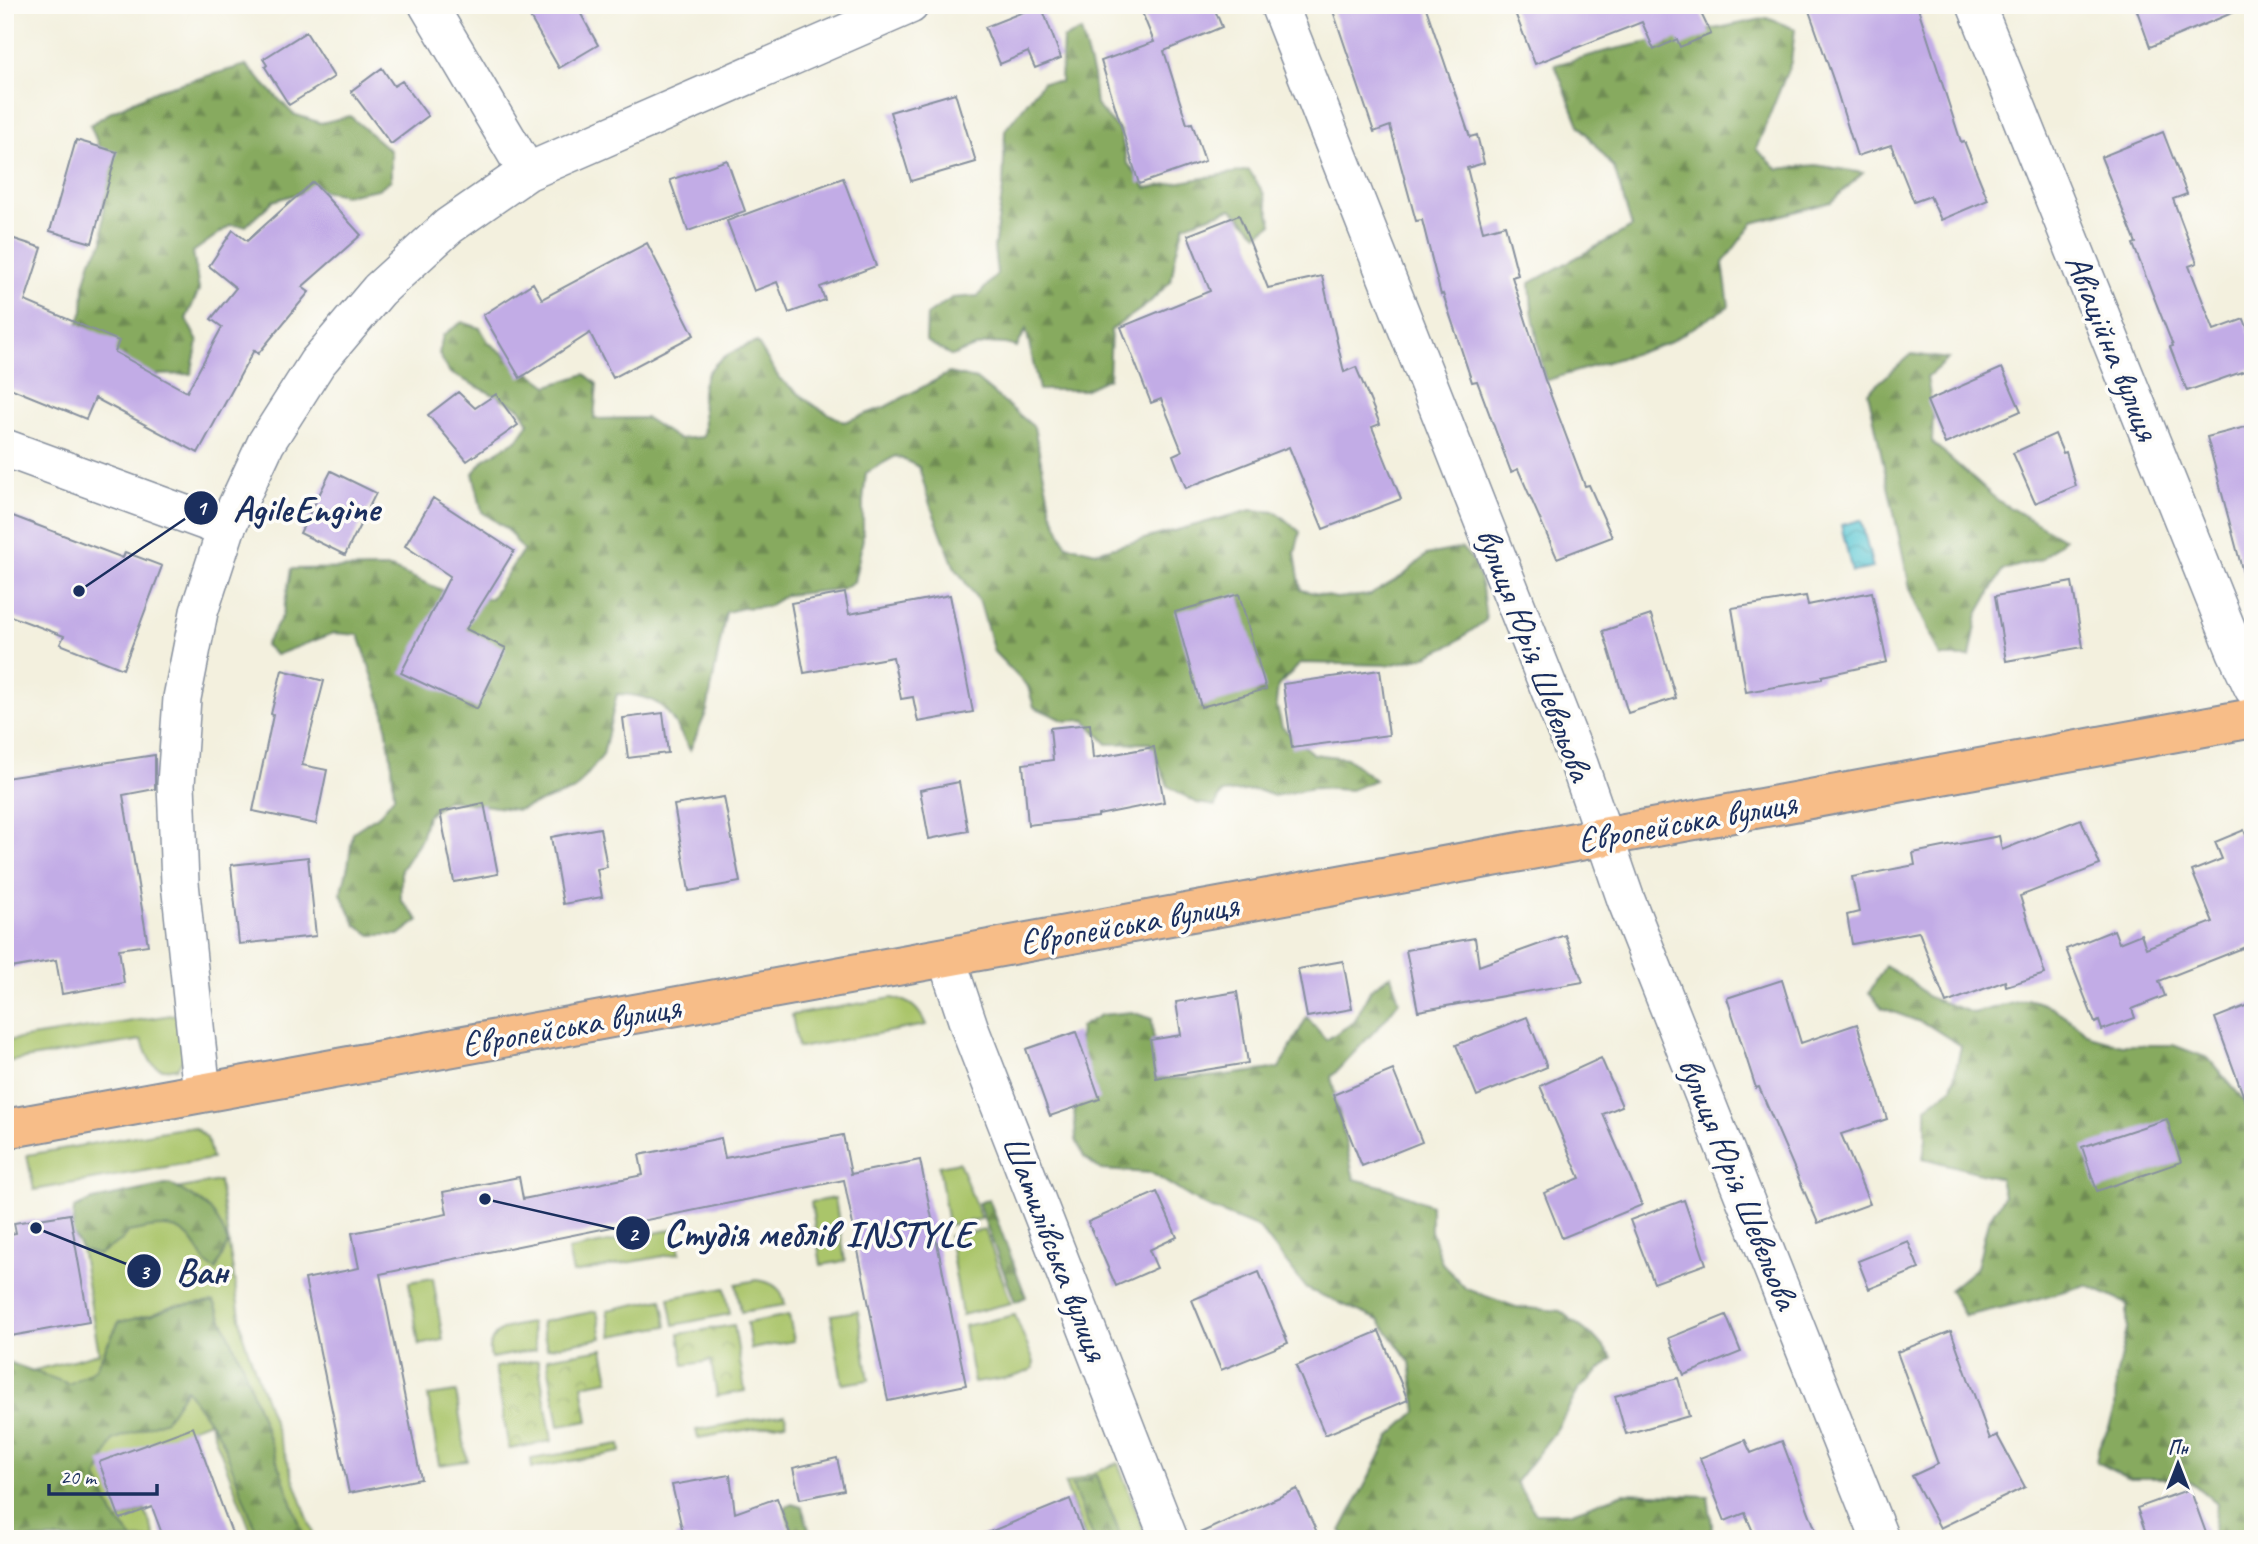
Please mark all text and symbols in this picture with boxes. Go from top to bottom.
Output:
street label: Авіаційна вулиця [2055,247,2171,448]
callout: AgileEngine [183,479,393,537]
text: AgileEngine [233,485,383,532]
text: 1 [196,495,208,521]
street label: вулиця Юрія Шевельова [1466,521,1604,789]
street label: Європейська вулиця [1574,780,1801,863]
street label: Європейська вулиця [1016,882,1243,965]
street label: Європейська вулиця [458,984,685,1067]
street label: вулиця Юрія Шевельова [1668,1051,1810,1317]
street label: Шатилівська вулиця [992,1129,1120,1369]
callout: Студія меблів INSTYLE [616,1204,986,1262]
text: Студія меблів INSTYLE [664,1210,978,1257]
text: 2 [628,1221,640,1247]
callout: Ван [126,1242,242,1300]
text: Ван [176,1248,231,1295]
text: 3 [139,1259,151,1285]
north arrow [2142,1428,2212,1498]
text: Пн [2168,1436,2190,1460]
scale bar [49,1453,158,1497]
text: 20 m [60,1464,98,1490]

